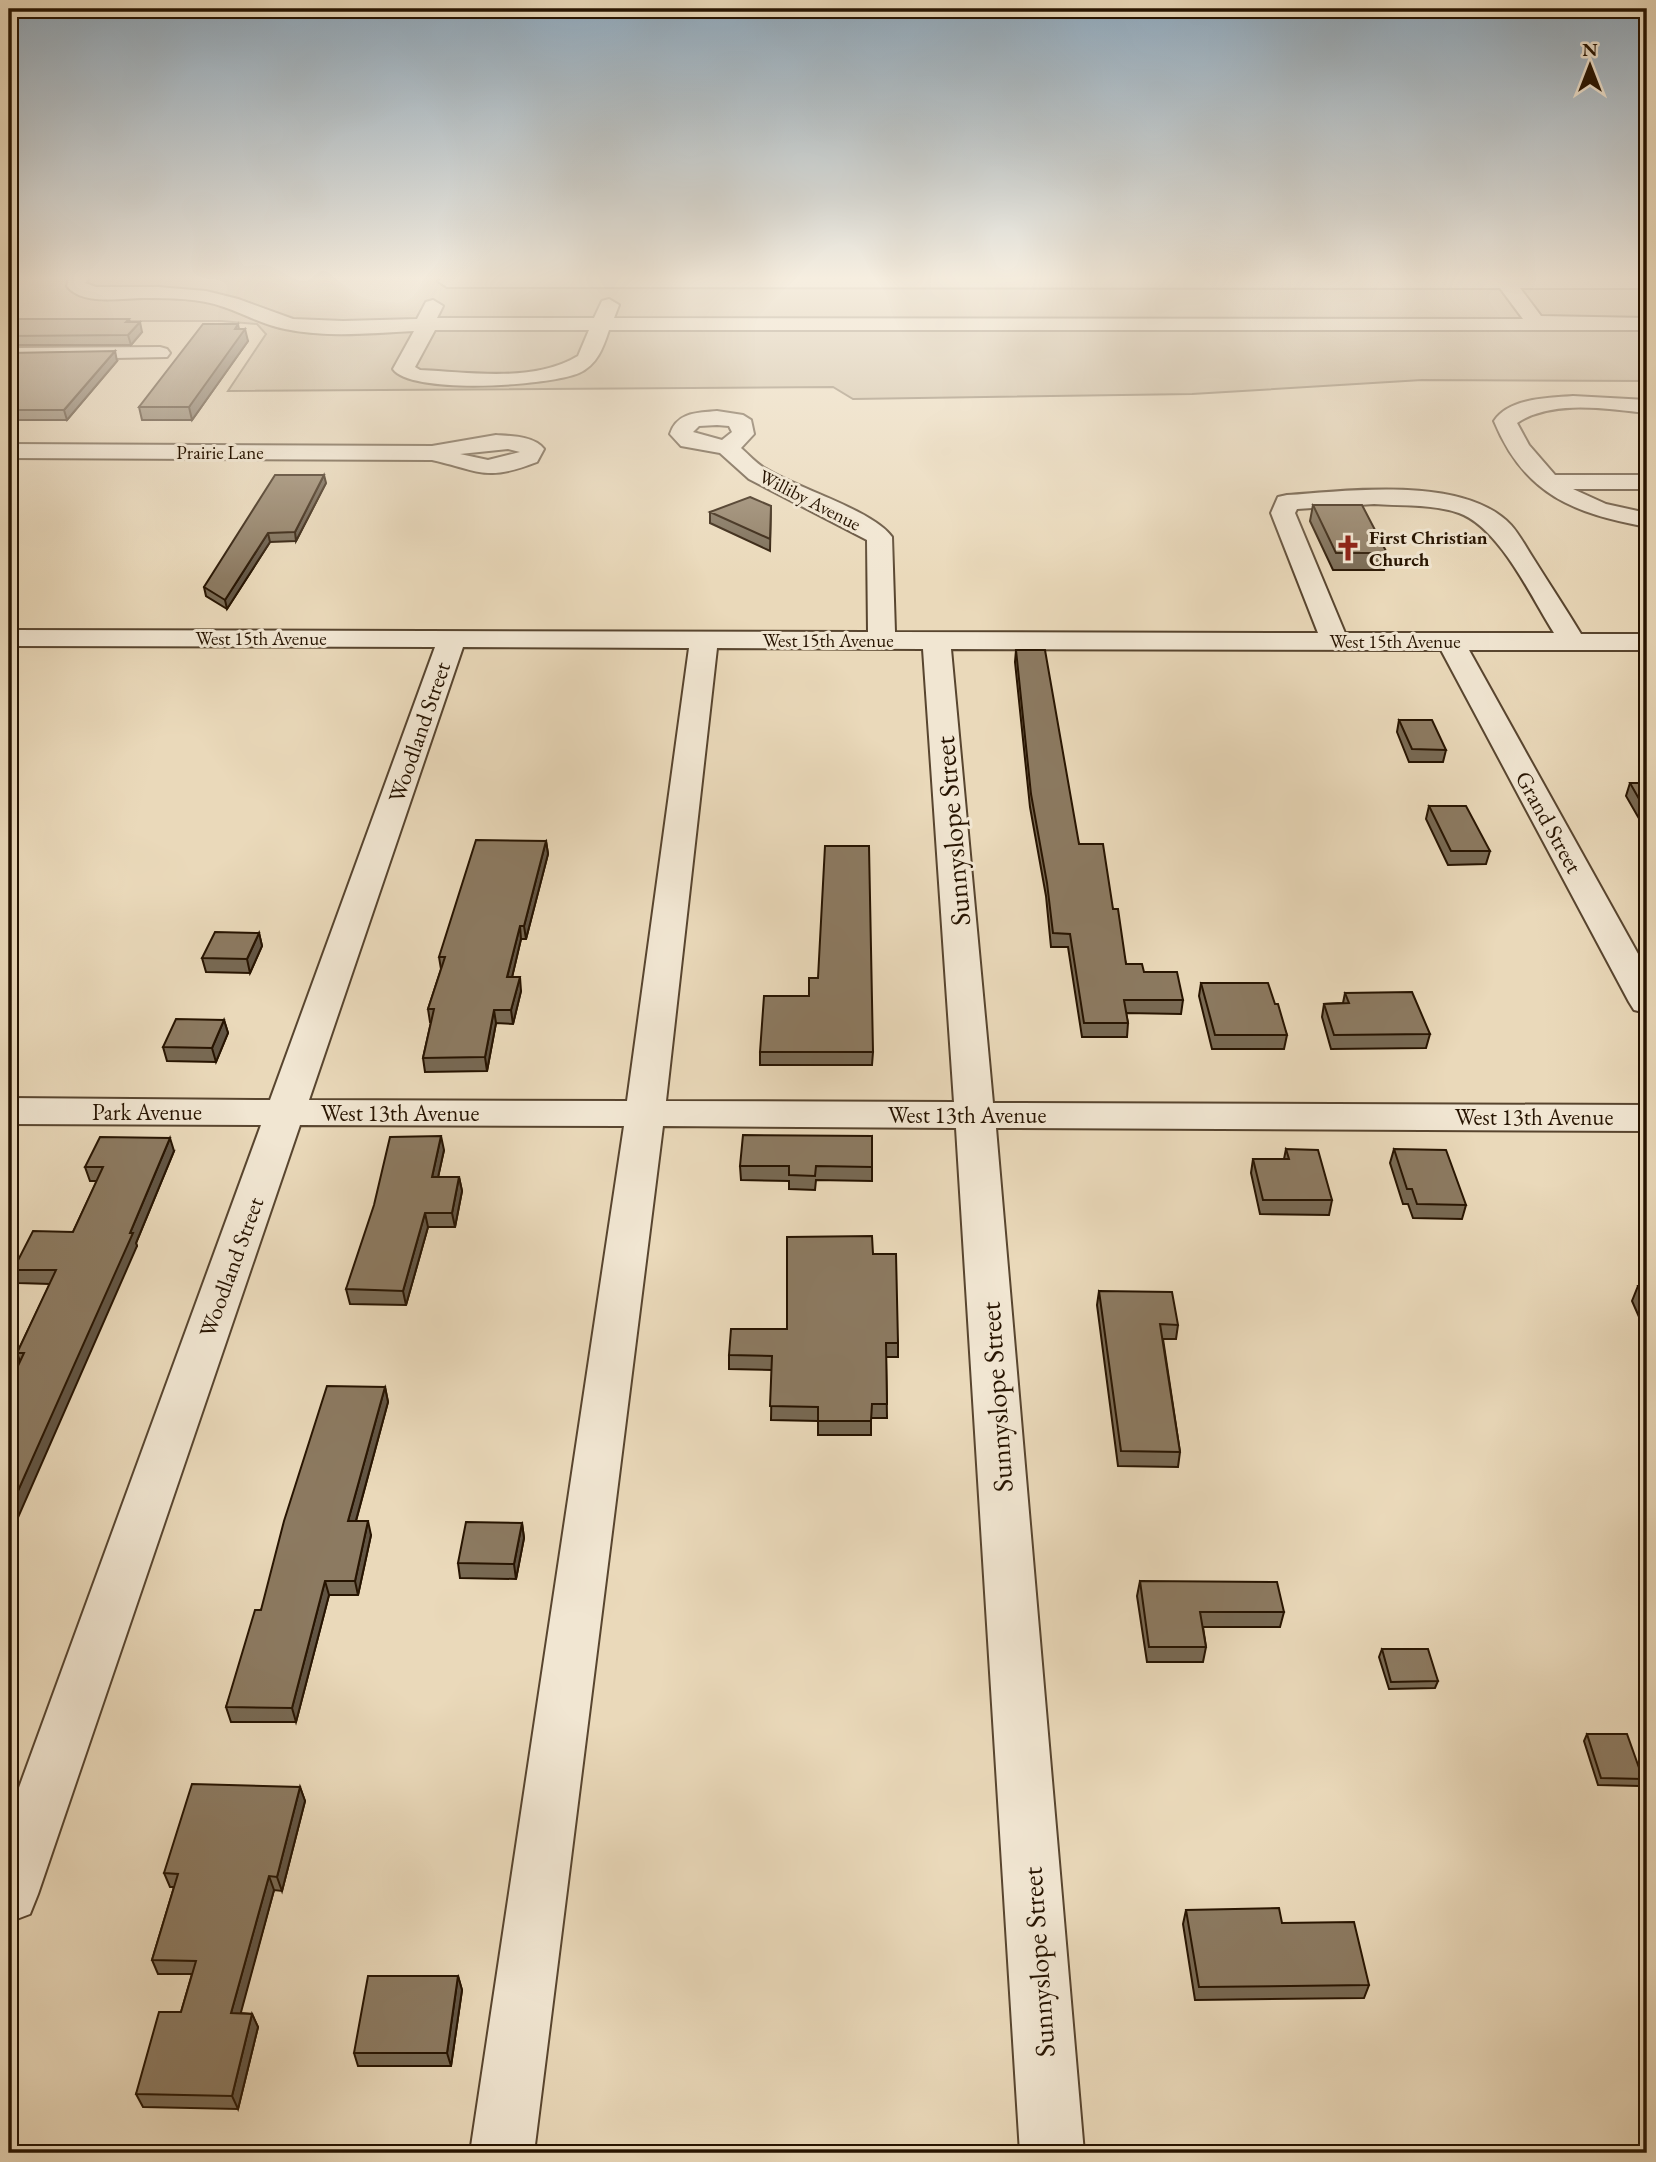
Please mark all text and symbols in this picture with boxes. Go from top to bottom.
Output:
north arrow [1554,32,1624,102]
text: N [1582,37,1598,62]
street label: Prairie Lane [176,440,264,465]
street label: Williby Avenue [755,464,865,536]
place label: First Christian Church [1369,525,1488,572]
church icon: First Christian Church [1333,533,1363,563]
street label: West 15th Avenue [195,626,327,651]
street label: West 15th Avenue [762,628,894,653]
street label: West 15th Avenue [1329,629,1461,654]
street label: Woodland Street [381,657,457,806]
street label: Sunnyslope Street [926,734,978,928]
street label: Grand Street [1509,766,1590,879]
street label: Park Avenue [92,1097,202,1127]
street label: West 13th Avenue [321,1098,479,1128]
street label: West 13th Avenue [888,1100,1046,1130]
street label: West 13th Avenue [1455,1102,1613,1132]
street label: Woodland Street [192,1192,270,1341]
street label: Sunnyslope Street [971,1300,1021,1493]
street label: Sunnyslope Street [1013,1865,1063,2058]

